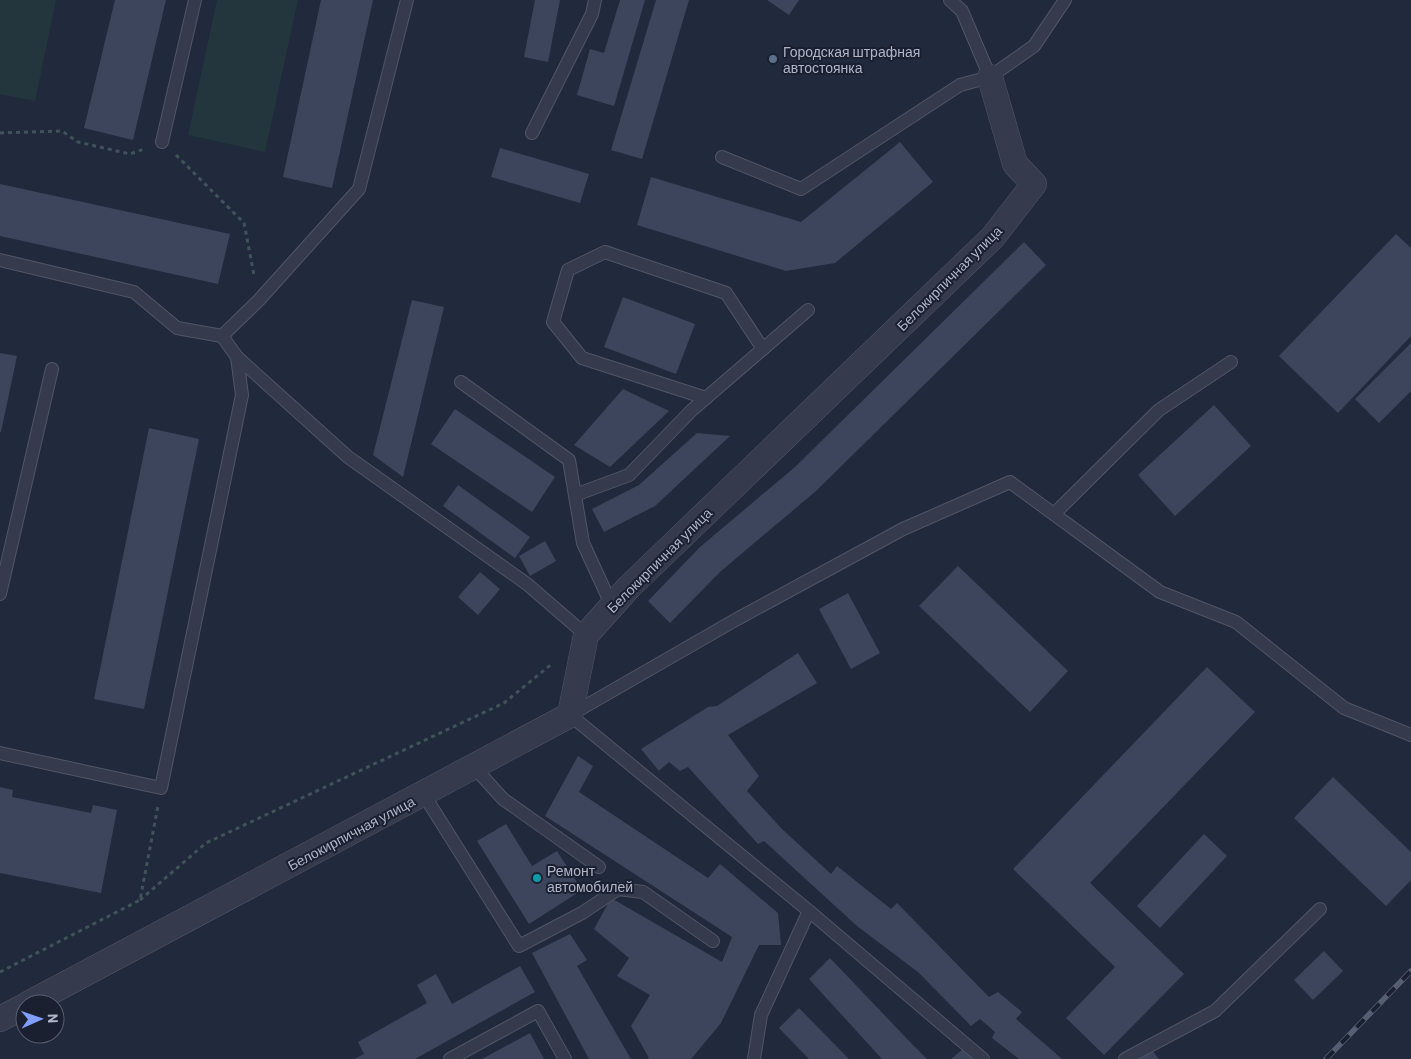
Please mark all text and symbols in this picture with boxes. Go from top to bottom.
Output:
place label: Городская штрафная автостоянка [783,43,920,76]
marker: Городская штрафная автостоянка [767,53,779,65]
street label: Белокирпичная улица [893,222,1005,334]
street label: Белокирпичная улица [603,504,715,616]
street label: Белокирпичная улица [285,792,418,874]
place label: Ремонт автомобилей [547,862,633,895]
marker: Ремонт автомобилей [531,872,543,884]
north arrow [15,994,65,1044]
text: N [45,1014,62,1023]

